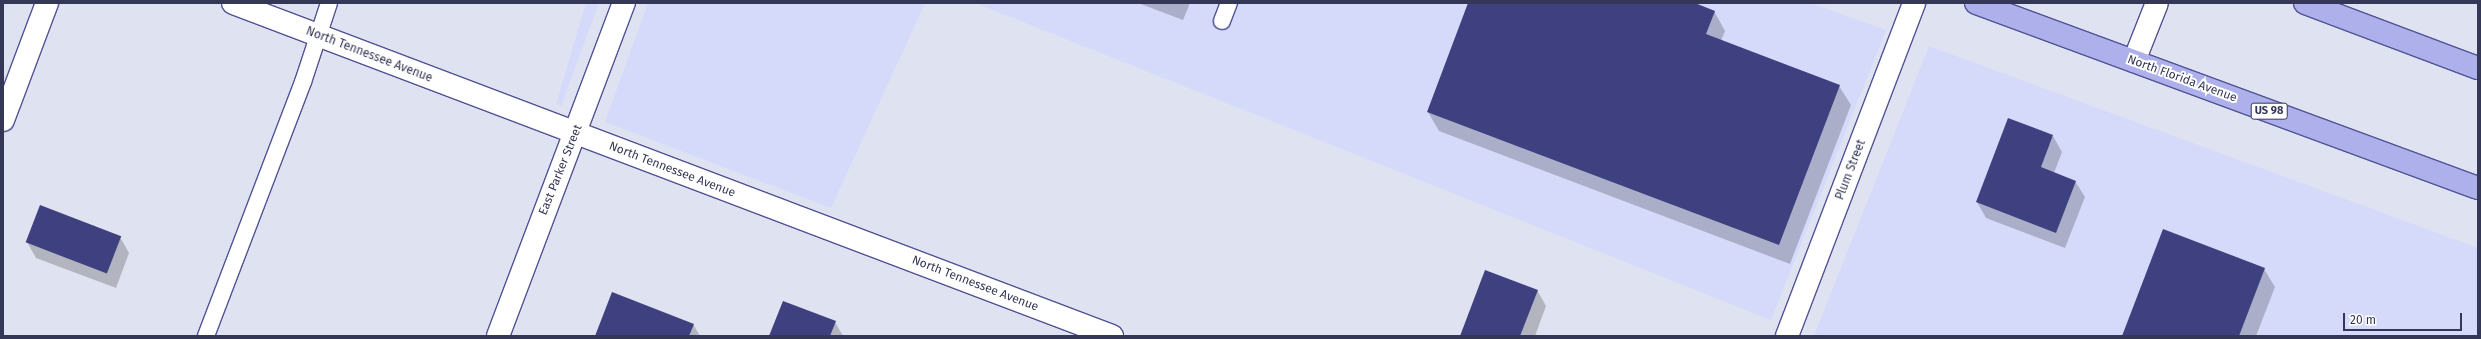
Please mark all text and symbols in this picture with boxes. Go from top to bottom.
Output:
street label: North Tennessee Avenue [304,24,434,86]
street label: North Florida Avenue [2125,53,2239,105]
road number: US 98 [2250,102,2288,120]
street label: East Parker Street [536,123,586,217]
street label: Plum Street [1833,138,1869,202]
street label: North Tennessee Avenue [607,139,737,201]
street label: North Tennessee Avenue [910,253,1040,315]
scale bar [2345,305,2464,331]
text: 20 m [2350,313,2376,327]

